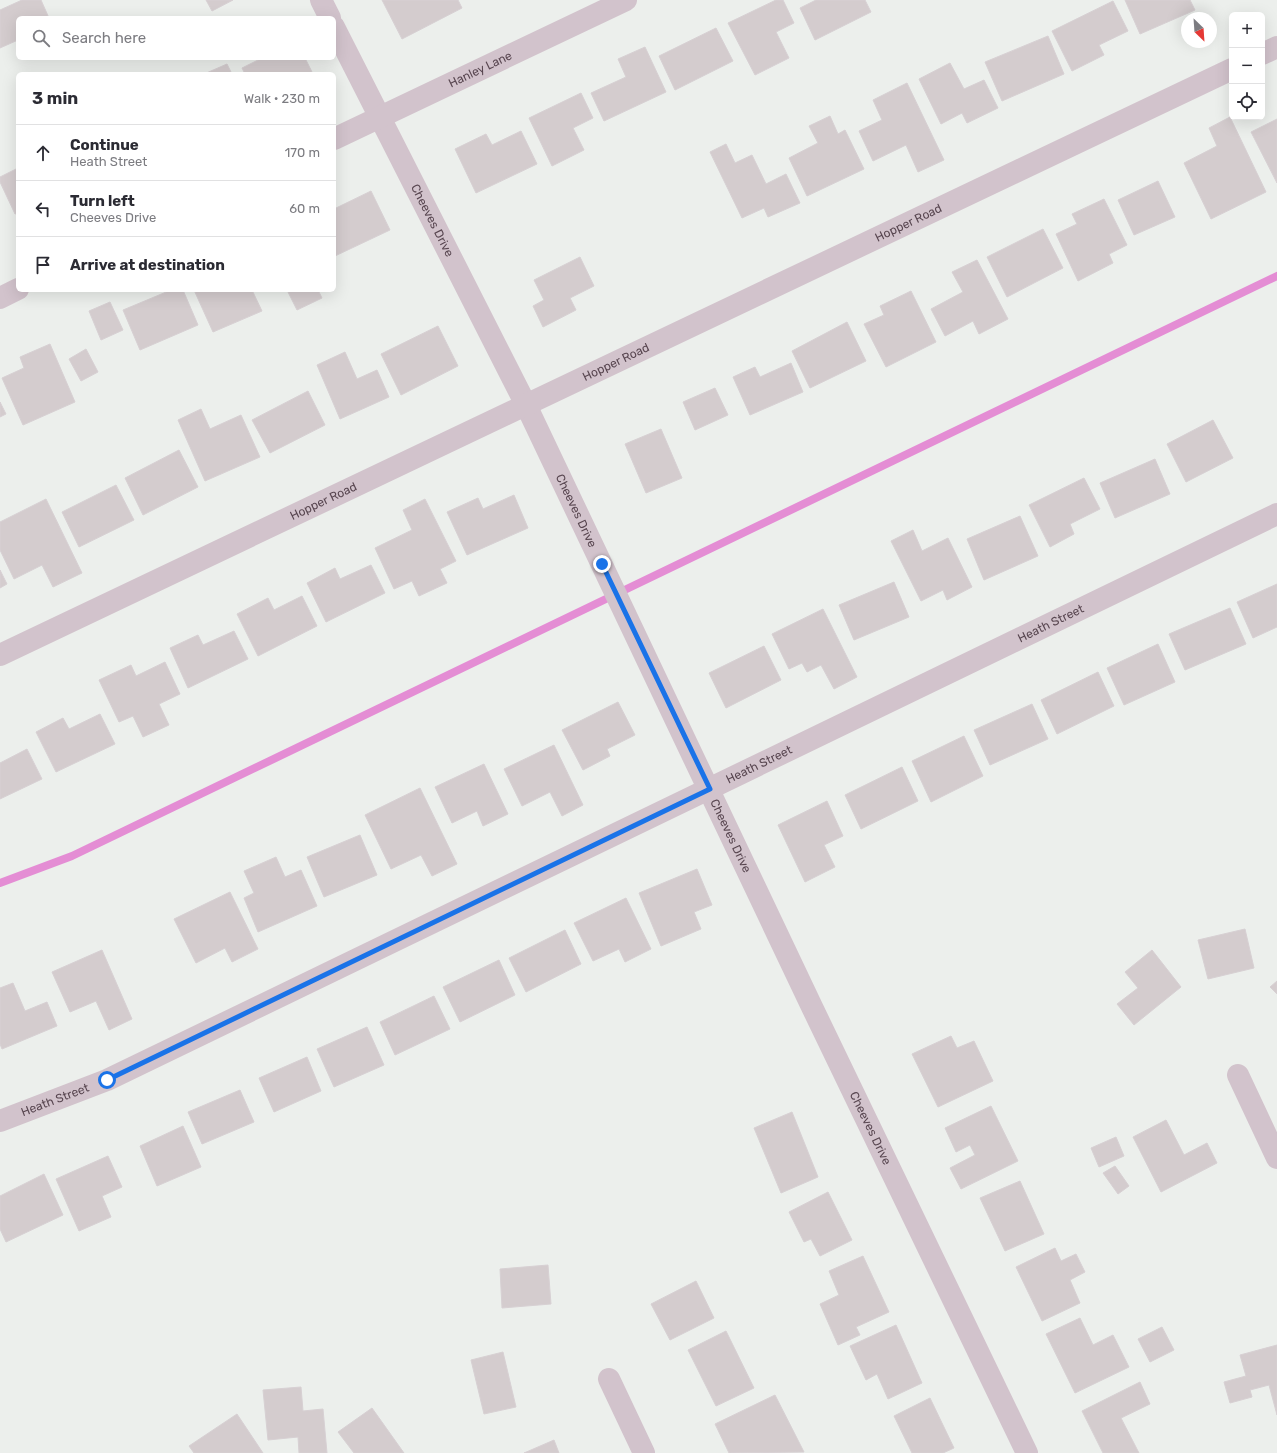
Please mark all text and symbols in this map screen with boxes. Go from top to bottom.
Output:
north arrow [1181,12,1217,48]
map controls [1229,12,1265,120]
button: + [1229,12,1265,48]
search box [16,16,336,60]
icon: search [30,27,52,49]
text: Search here [62,29,146,47]
street label: Hanley Lane [446,48,514,90]
button: − [1229,48,1265,84]
button: locate [1229,84,1265,120]
text: 3 min [32,88,78,108]
text: Walk · 230 m [244,91,320,106]
text: Continue [70,136,139,154]
icon: ahead [32,142,54,164]
text: 170 m [285,145,320,160]
text: Heath Street [70,154,147,169]
street label: Cheeves Drive [408,182,457,259]
text: Turn left [70,192,135,210]
icon: left [32,198,54,220]
text: 60 m [289,201,320,216]
street label: Hopper Road [873,201,944,245]
text: Cheeves Drive [70,210,156,225]
icon: arrive [32,254,54,276]
text: Arrive at destination [70,256,225,274]
street label: Hopper Road [580,340,651,384]
street label: Cheeves Drive [553,472,600,550]
street label: Hopper Road [288,479,359,523]
route end [593,555,611,573]
street label: Heath Street [1016,601,1086,645]
street label: Heath Street [724,743,795,786]
street label: Cheeves Drive [707,797,754,875]
route start [98,1071,116,1089]
street label: Heath Street [19,1080,91,1119]
street label: Cheeves Drive [847,1089,894,1167]

